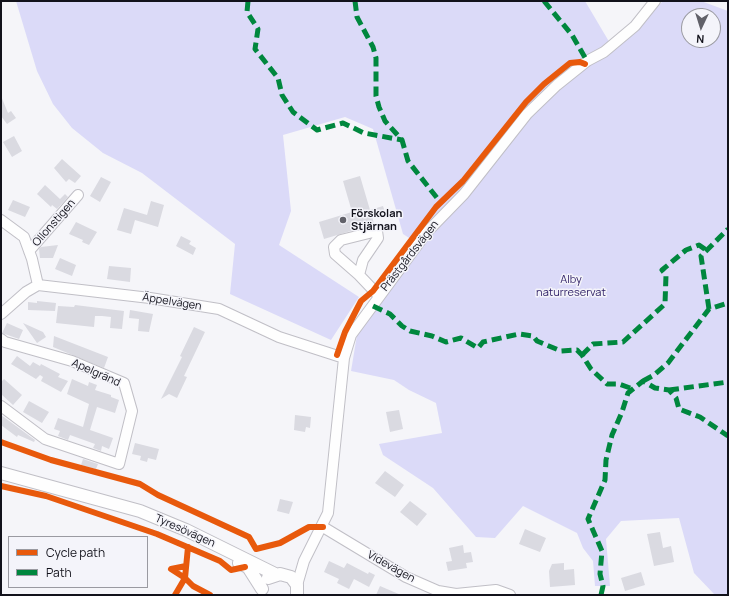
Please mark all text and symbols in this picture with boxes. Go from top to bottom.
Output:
north arrow [681,8,721,48]
text: N [696,32,705,47]
street label: Ollonstigen [30,197,78,249]
place label: Förskolan Stjärnan [351,207,402,233]
marker: Förskolan Stjärnan [338,215,348,225]
street label: Prästgårdsvägen [378,218,442,294]
park label: Alby naturreservat [536,273,606,299]
street label: Äppelvägen [142,291,202,313]
street label: Apelgränd [70,356,122,390]
street label: Tyresövägen [153,512,217,550]
legend [8,536,148,588]
text: Cycle path [46,544,105,561]
street label: Videvägen [365,549,417,585]
text: Path [46,564,72,581]

